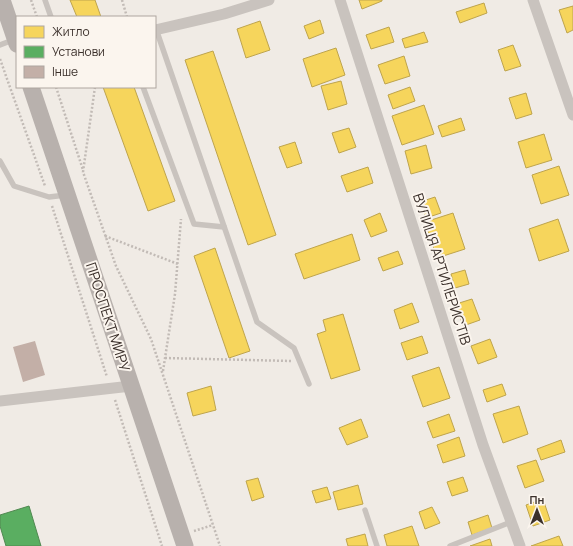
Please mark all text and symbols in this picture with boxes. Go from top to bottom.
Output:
legend [16,16,156,88]
text: Житло [52,23,89,40]
text: Установи [52,43,105,60]
text: Інше [52,63,78,80]
street label: ВУЛИЦЯ АРТИЛЕРИСТІВ [409,191,476,347]
street label: ПРОСПЕКТ МИРУ [82,260,135,374]
north arrow [517,490,557,530]
text: Пн [530,492,545,507]

